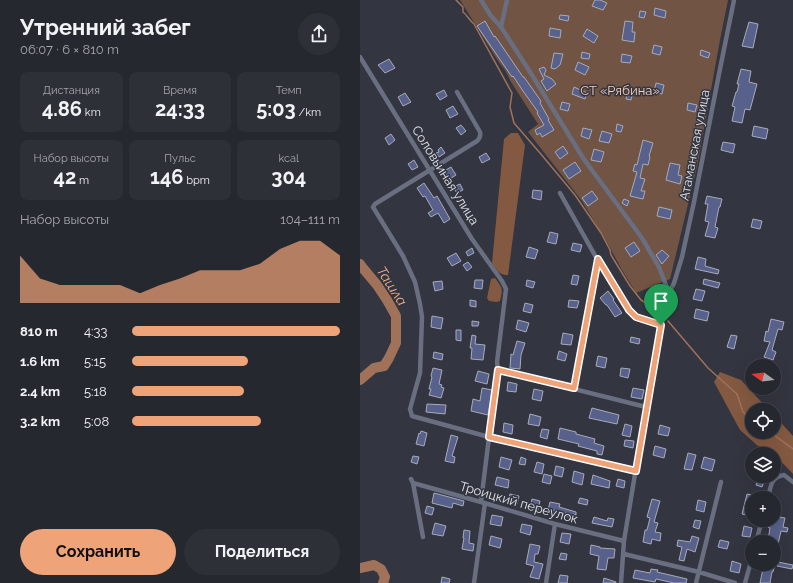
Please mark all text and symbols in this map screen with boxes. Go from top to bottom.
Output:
button: share [298,13,340,55]
text: Утренний забег [20,14,191,40]
text: 06:07 · 6 × 810 m [20,42,119,57]
park label: СТ «Рябина» [580,83,660,98]
text: Дистанция [43,84,100,97]
text: Время [163,84,197,97]
text: Темп [276,84,302,97]
street label: Атаманская улица [676,88,713,202]
text: 4.86 [42,97,82,121]
text: 24:33 [155,97,205,121]
text: 5:03 [256,97,296,121]
text: km [82,106,101,119]
text: /km [296,106,321,119]
street label: Соловьиная улица [409,123,482,228]
text: Набор высоты [34,152,109,165]
text: Пульс [164,152,196,165]
text: kcal [278,152,299,165]
text: 42 [54,165,76,189]
text: 146 [150,165,183,189]
text: 304 [271,165,306,189]
text: m [76,174,89,187]
text: bpm [183,174,210,187]
text: Набор высоты [20,212,109,227]
text: 104–111 m [280,212,340,227]
water label: Ташла [374,264,410,308]
pin [644,284,678,325]
icon: arrive [650,290,672,312]
text: 810 m [20,324,57,339]
text: 4:33 [84,324,107,339]
text: 1.6 km [20,354,60,369]
text: 5:15 [84,354,106,369]
north arrow [745,359,781,395]
map controls [745,359,781,571]
text: 2.4 km [20,384,60,399]
text: 5:18 [84,384,107,399]
button: locate [745,403,781,439]
text: 3.2 km [20,414,60,429]
text: 5:08 [84,414,109,429]
button: layers [745,447,781,483]
street label: Троицкий переулок [458,478,580,527]
button: + [745,491,781,527]
button: Сохранить [20,529,176,575]
button: Поделиться [184,529,340,575]
button: − [745,535,781,571]

